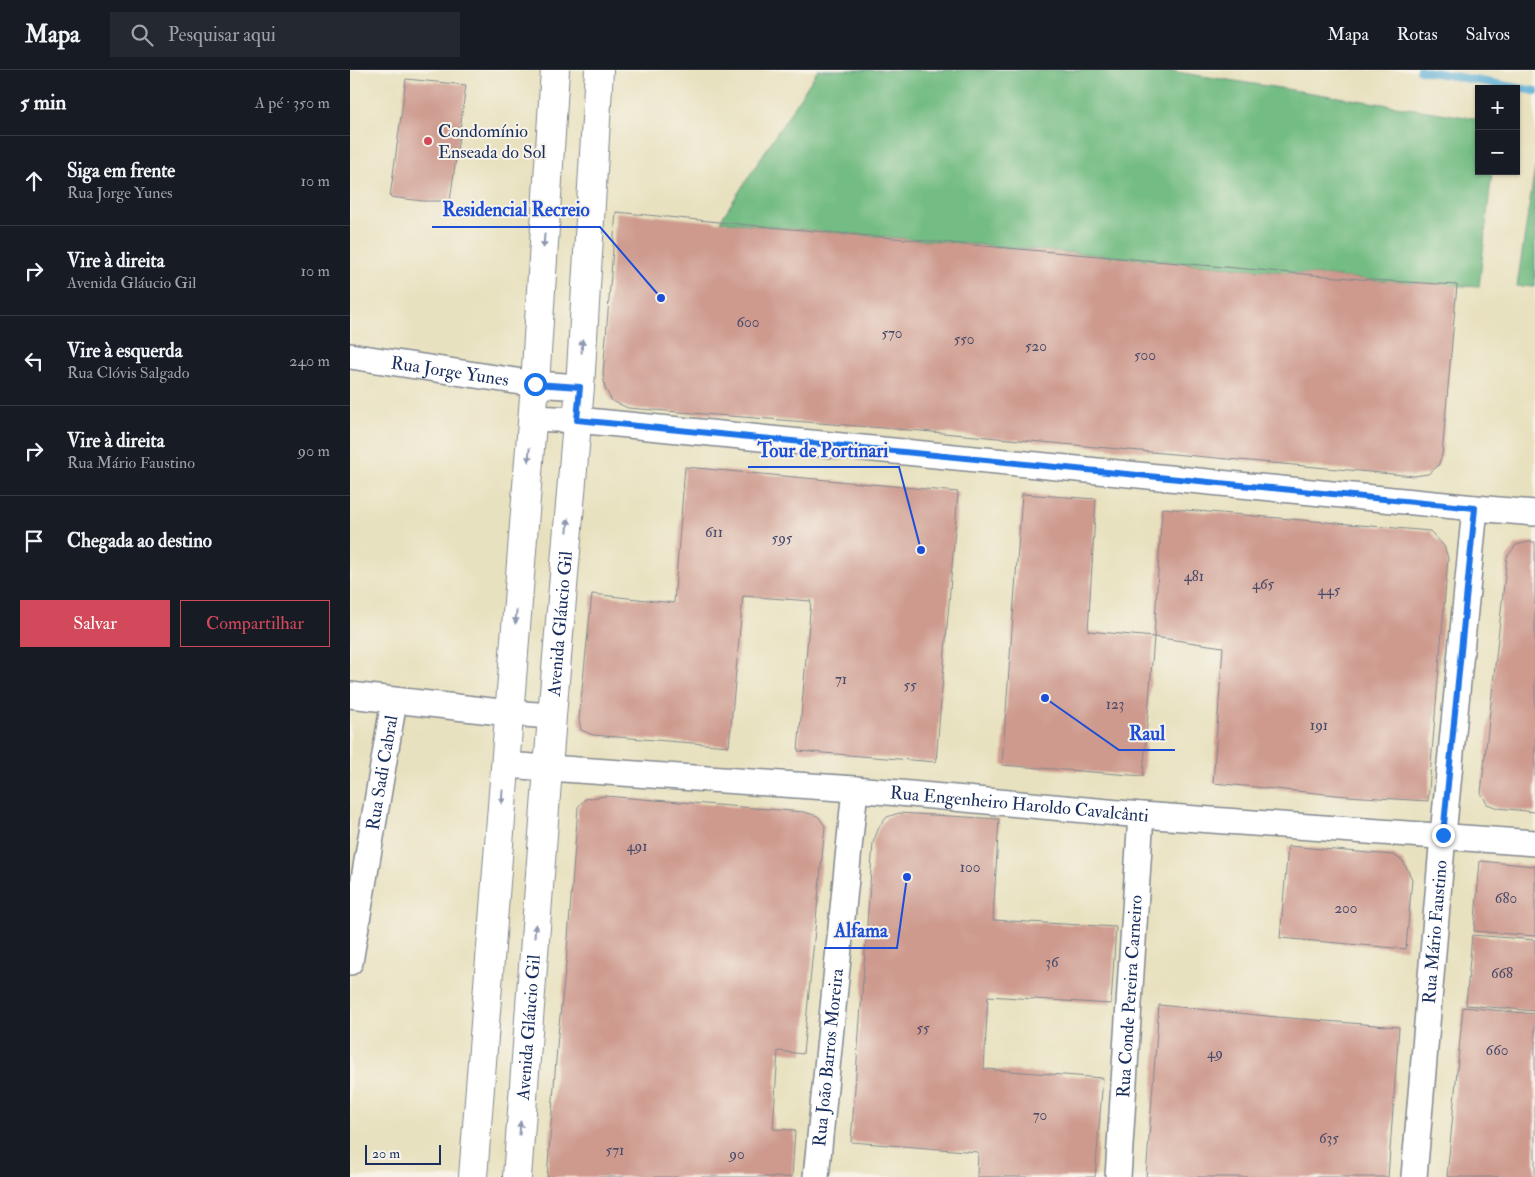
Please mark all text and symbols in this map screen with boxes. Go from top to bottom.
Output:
search box [110,12,460,57]
text: Mapa [25,19,80,50]
icon: search [128,21,156,49]
text: Pesquisar aqui [168,23,276,47]
text: Mapa [1328,23,1369,46]
text: Rotas [1397,23,1438,46]
text: Salvos [1466,23,1510,46]
map controls [1475,85,1520,175]
button: + [1475,85,1520,130]
text: 5 min [20,89,66,116]
text: A pé · 350 m [255,93,330,113]
place label: Condomínio Enseada do Sol [438,120,546,164]
button: − [1475,130,1520,175]
marker: Condomínio Enseada do Sol [422,135,434,147]
text: Siga em frente [67,159,175,183]
icon: ahead [20,167,48,195]
text: 10 m [300,171,330,191]
text: Rua Jorge Yunes [67,183,173,203]
callout: Residencial Recreio [432,193,600,227]
text: Residencial Recreio [442,198,590,222]
one-way arrow [540,233,548,249]
text: Vire à direita [67,249,164,273]
icon: right [20,257,48,285]
text: 10 m [300,261,330,281]
text: Avenida Gláucio Gil [67,273,196,293]
house number: 600 [737,313,759,332]
house number: 570 [881,324,903,343]
house number: 550 [954,330,974,349]
house number: 520 [1025,337,1047,356]
one-way arrow [578,338,586,354]
text: Vire à esquerda [67,339,182,363]
house number: 500 [1134,346,1156,365]
icon: left [20,347,48,375]
text: 240 m [289,351,330,371]
street label: Rua Jorge Yunes [389,351,510,392]
text: Rua Clóvis Salgado [67,363,189,383]
route start [524,373,547,396]
text: Vire à direita [67,429,164,453]
callout: Tour de Portinari [748,433,899,467]
icon: right [20,437,48,465]
text: Tour de Portinari [757,439,888,463]
text: 90 m [298,441,330,461]
one-way arrow [525,448,533,464]
text: Rua Mário Faustino [67,453,195,473]
one-way arrow [564,517,572,533]
house number: 611 [705,523,723,542]
icon: arrive [20,527,48,555]
text: Chegada ao destino [67,529,212,553]
house number: 595 [772,529,793,548]
street label: Avenida Gláucio Gil [543,550,578,698]
house number: 481 [1184,567,1204,586]
house number: 465 [1252,575,1275,594]
house number: 445 [1318,581,1341,600]
button: Salvar [20,600,170,647]
button: Compartilhar [180,600,330,647]
one-way arrow [512,610,520,626]
house number: 71 [835,670,847,689]
house number: 55 [903,676,917,695]
house number: 123 [1106,695,1124,714]
street label: Rua Sadi Cabral [361,713,403,832]
callout: Raul [1119,716,1175,750]
house number: 191 [1310,716,1328,735]
text: Raul [1129,722,1165,746]
street label: Rua Engenheiro Haroldo Cavalcânti [889,781,1150,828]
one-way arrow [498,789,506,805]
route end [1432,824,1455,847]
house number: 491 [626,837,648,856]
house number: 100 [960,858,980,877]
street label: Rua Mário Faustino [1418,859,1453,1005]
house number: 680 [1495,889,1517,908]
street label: Rua Conde Pereira Carneiro [1112,894,1148,1099]
house number: 200 [1335,899,1357,918]
callout: Alfama [824,914,897,948]
text: Alfama [833,919,889,943]
one-way arrow [532,923,540,939]
house number: 36 [1045,953,1060,972]
street label: Avenida Gláucio Gil [512,954,546,1102]
house number: 668 [1491,964,1513,983]
street label: Rua João Barros Moreira [808,967,849,1148]
house number: 55 [916,1019,930,1038]
house number: 660 [1486,1041,1508,1060]
house number: 49 [1207,1044,1223,1063]
house number: 70 [1033,1106,1047,1125]
one-way arrow [517,1120,525,1136]
house number: 635 [1319,1129,1339,1148]
house number: 571 [606,1141,624,1160]
scale bar [365,1142,441,1165]
text: 20 m [372,1145,400,1162]
house number: 90 [728,1145,745,1164]

